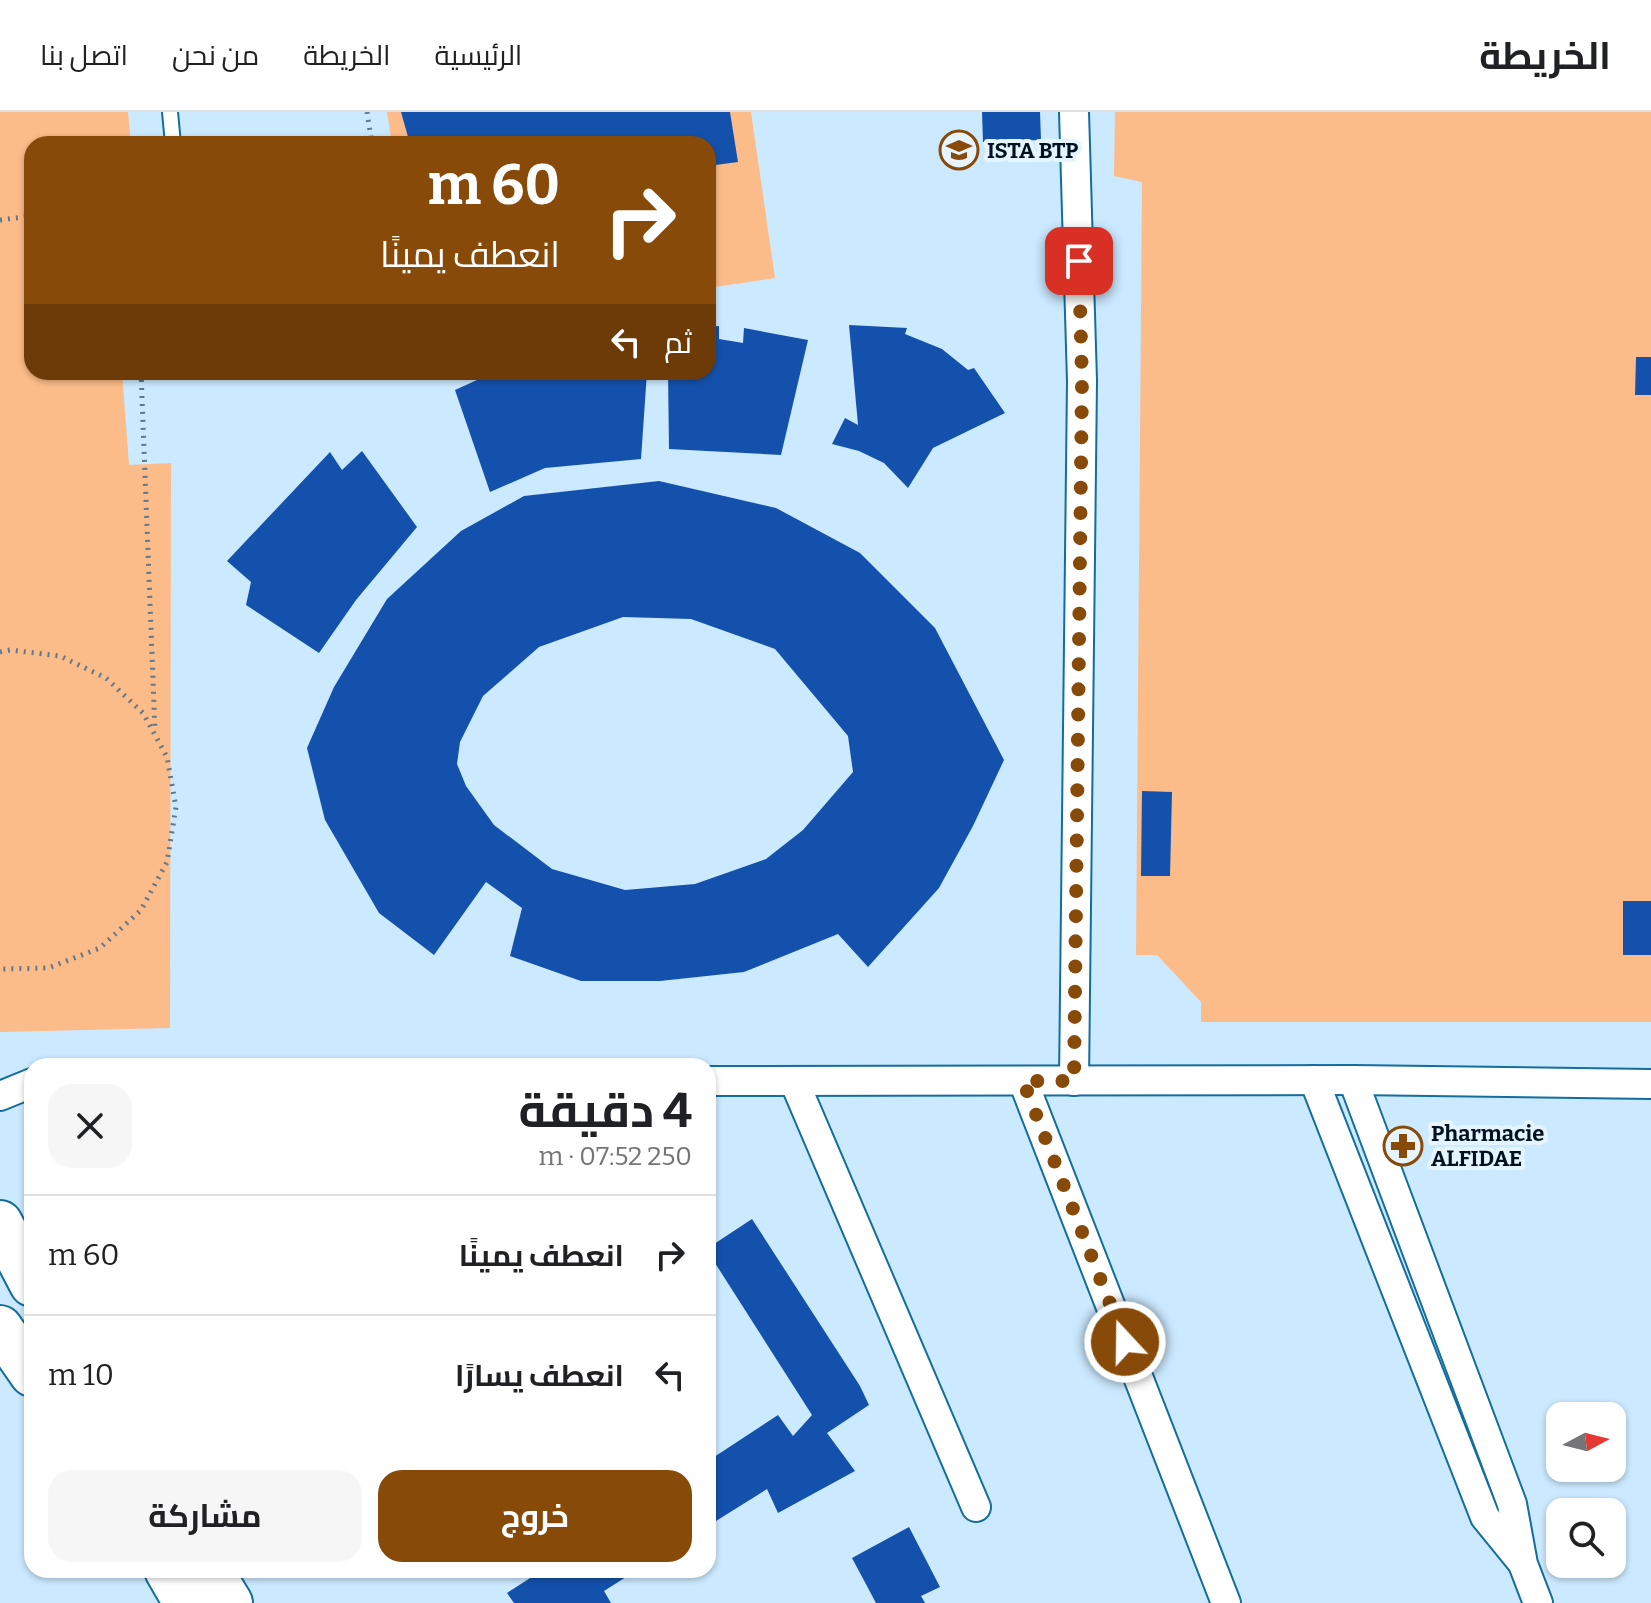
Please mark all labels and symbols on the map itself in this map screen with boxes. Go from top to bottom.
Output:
school or university icon: ISTA BTP [938,129,980,171]
place label: ISTA BTP [987,137,1079,164]
pin [1045,227,1113,295]
place label: Pharmacie ALFIDAE [1431,1120,1544,1172]
pharmacy icon: Pharmacie ALFIDAE [1382,1125,1424,1167]
position arrow [1083,1300,1167,1384]
north arrow [1546,1402,1626,1482]

